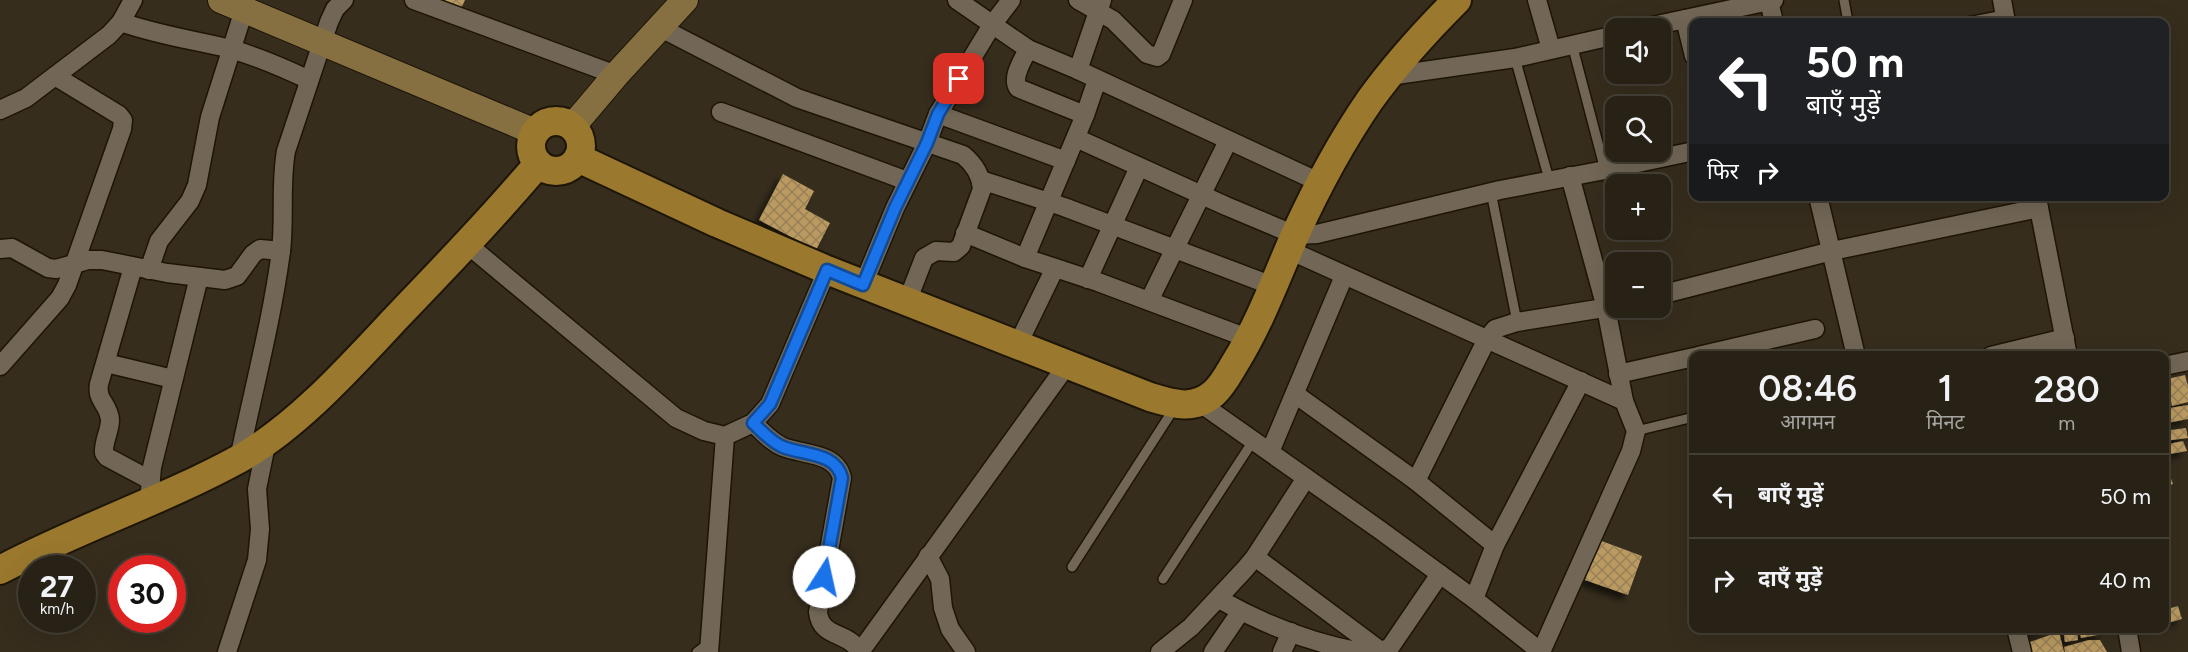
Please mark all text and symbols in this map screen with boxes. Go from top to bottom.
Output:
map controls [1605,18,1671,318]
button: sound [1605,18,1671,84]
text: 50 m [1806,37,1904,88]
icon: left [1707,42,1785,120]
pin [933,53,984,104]
icon: arrive [942,62,975,95]
text: बाएँ मुड़ें [1806,88,1881,121]
button: search [1605,96,1671,162]
icon: right [1751,156,1784,189]
text: फिर [1707,158,1739,185]
button: + [1605,174,1671,240]
button: − [1605,252,1671,318]
text: 08:46 [1758,367,1857,410]
text: 1 [1938,367,1953,410]
text: 280 [2034,368,2100,411]
text: आगमन [1780,410,1835,434]
text: मिनट [1926,410,1965,434]
text: m [2058,411,2075,435]
icon: left [1707,480,1740,513]
text: बाएँ मुड़ें [1758,481,1824,508]
text: 50 m [2100,483,2151,510]
position arrow [792,545,856,609]
speed limit sign: 30 [108,555,186,633]
icon: right [1707,564,1740,597]
text: दाएँ मुड़ें [1758,565,1822,592]
text: 40 m [2099,567,2151,594]
text: 27 [40,568,74,605]
text: km/h [40,600,74,618]

